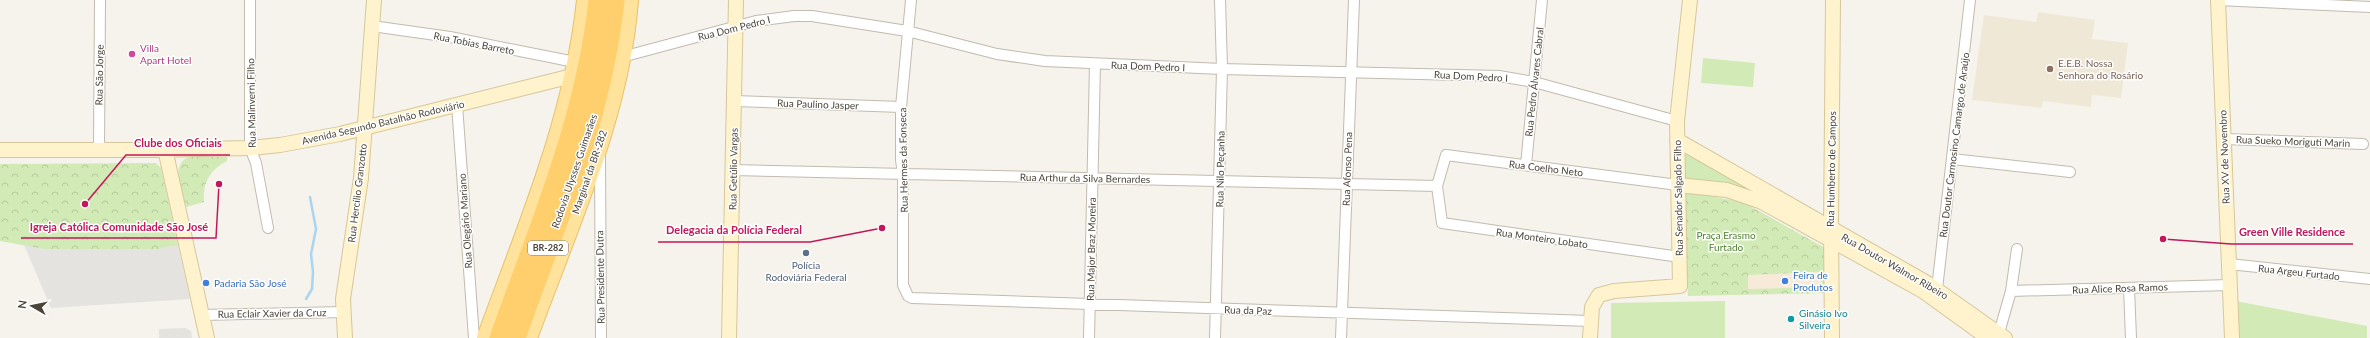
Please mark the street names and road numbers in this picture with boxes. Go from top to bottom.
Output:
street label: Rua Dom Pedro I [697,13,771,43]
street label: Rua Pedro Álvares Cabral [1522,27,1546,137]
street label: Rua Tobias Barreto [433,29,516,57]
street label: Rua São Jorge [92,44,106,106]
street label: Rua Doutor Carmosino Camargo de Araújo [1937,51,1971,238]
street label: Rua Malinverni Filho [244,58,258,148]
street label: Rua Dom Pedro I [1111,59,1185,73]
street label: Rua Dom Pedro I [1434,68,1508,84]
street label: Avenida Segundo Batalhão Rodoviário [300,97,466,147]
street label: Rua Paulino Jasper [777,97,859,111]
street label: Rua Hermes da Fonseca [896,107,910,213]
street label: Rua XV de Novembro [2216,109,2232,204]
street label: Rua Humberto de Campos [1824,111,1838,227]
street label: Rodovia Ulysses Guimarães [549,112,599,230]
street label: Marginal da BR-282 [569,128,609,215]
street label: Rua Getúlio Vargas [726,128,740,210]
street label: Rua Nilo Peçanha [1213,131,1227,207]
street label: Rua Afonso Pena [1340,132,1354,206]
street label: Rua Sueko Moriguti Marin [2236,133,2350,149]
street label: Rua Senador Salgado Filho [1671,140,1685,256]
street label: Rua Hercílio Granzotto [345,143,369,243]
street label: Rua Coelho Neto [1508,157,1584,179]
street label: Rua Arthur da Silva Bernardes [1020,171,1150,185]
street label: Rua Olegário Mariano [456,173,474,269]
street label: Rua Major Braz Moreira [1084,197,1098,301]
street label: Rua Monteiro Lobato [1495,226,1589,250]
street label: Rua Presidente Dutra [593,230,607,324]
street label: Rua Doutor Walmor Ribeiro [1840,231,1951,302]
road number: BR-282 [528,241,568,255]
street label: Rua Argeu Furtado [2258,262,2341,282]
street label: Rua Alice Rosa Ramos [2072,280,2168,296]
street label: Rua da Paz [1224,303,1272,317]
street label: Rua Eclair Xavier da Cruz [217,306,327,320]

